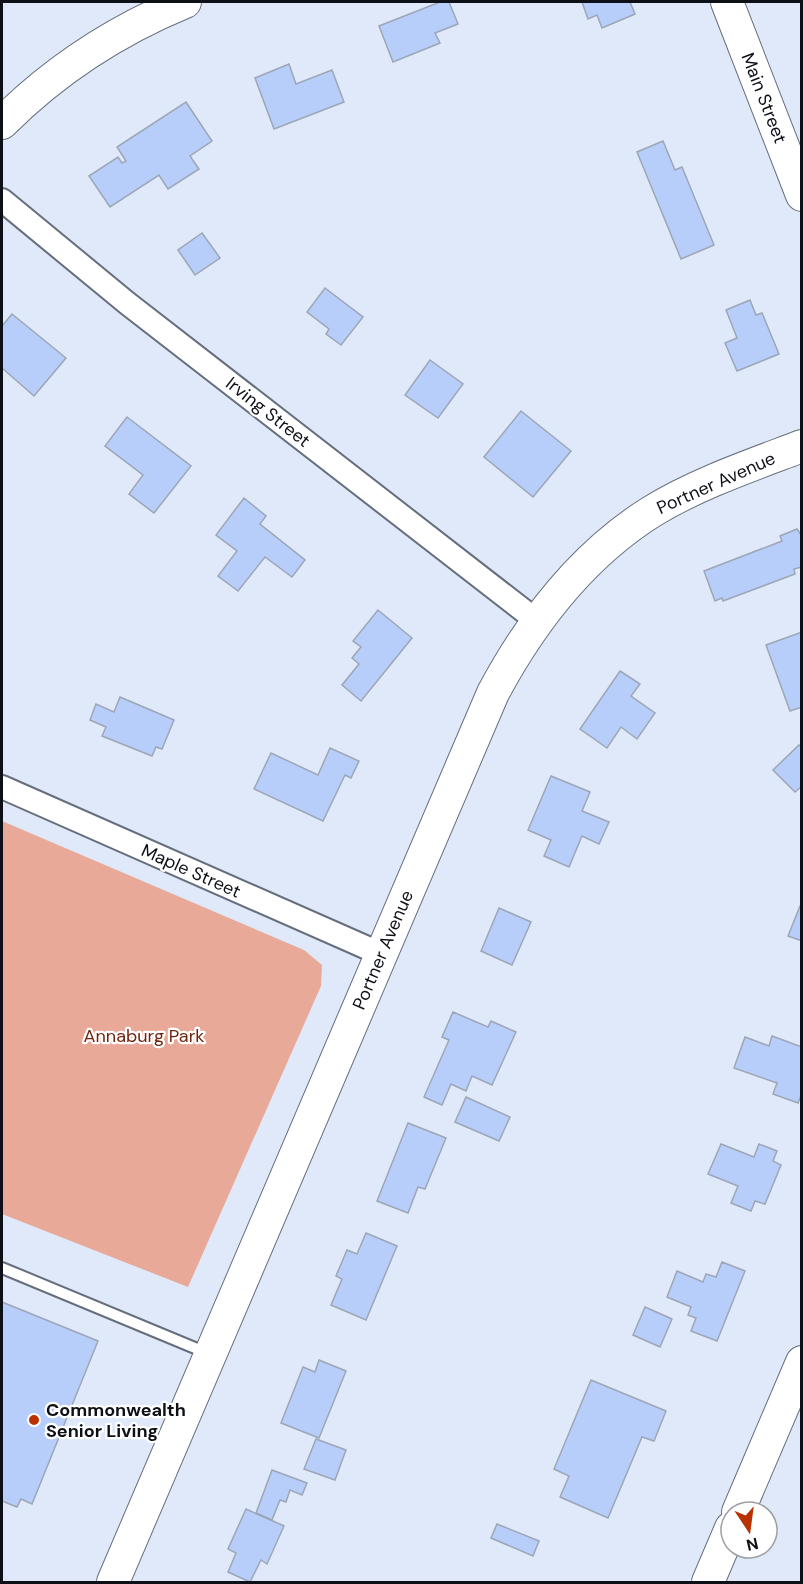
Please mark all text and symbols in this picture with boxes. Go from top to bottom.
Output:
street label: Main Street [736,49,792,147]
street label: Irving Street [221,371,315,453]
street label: Portner Avenue [653,446,779,520]
street label: Maple Street [138,838,244,904]
street label: Portner Avenue [347,887,419,1013]
park label: Annaburg Park [84,1024,204,1048]
place label: Commonwealth Senior Living [46,1398,186,1443]
marker: Commonwealth Senior Living [27,1413,41,1427]
north arrow [719,1500,779,1560]
text: N [744,1533,760,1556]

